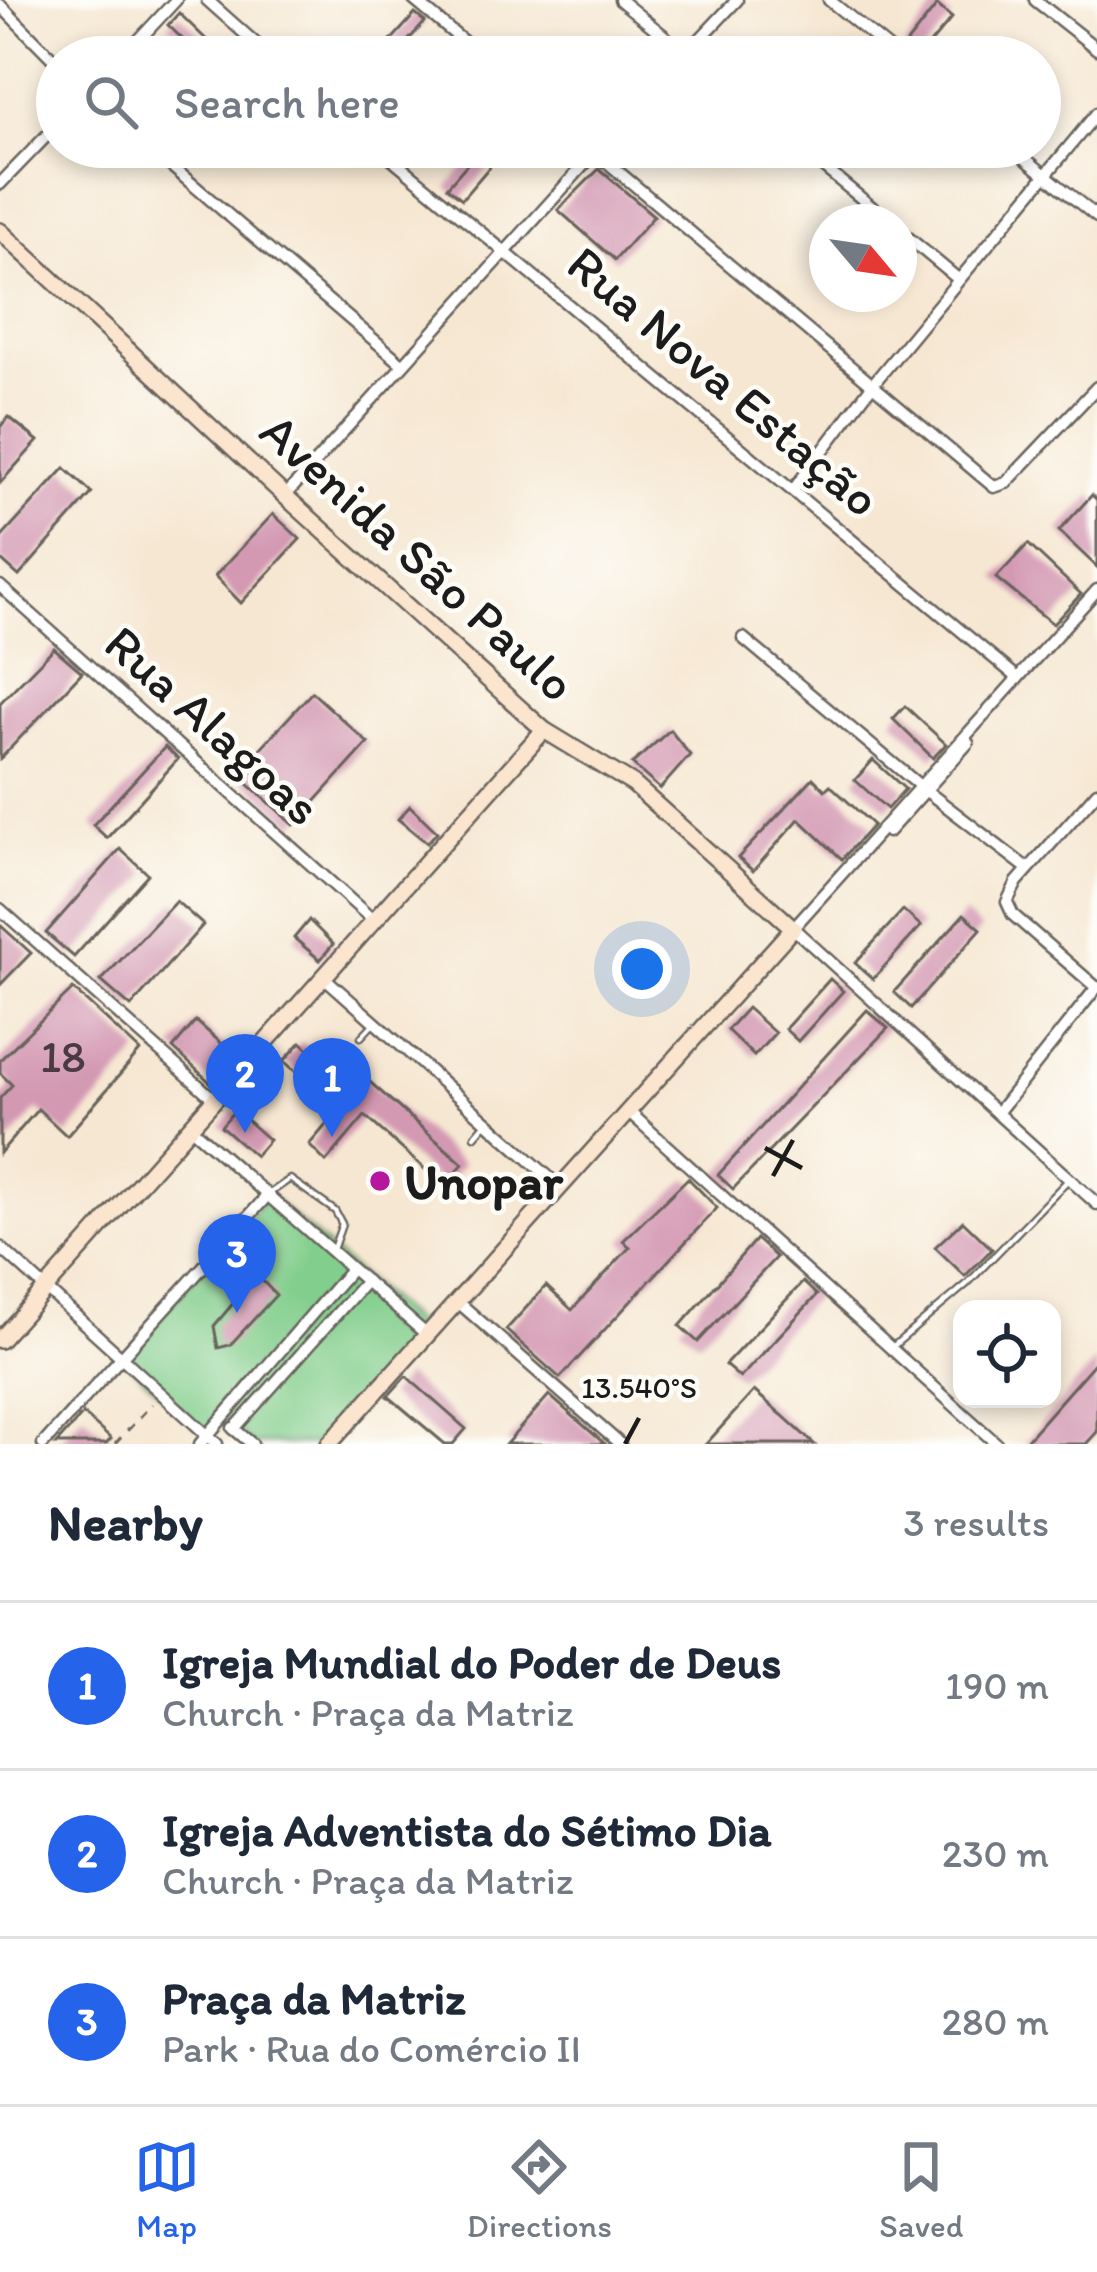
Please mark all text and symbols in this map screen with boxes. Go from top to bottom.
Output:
search box [36,36,1061,168]
icon: search [78,69,144,135]
text: Search here [174,75,400,129]
north arrow [809,204,917,312]
street label: Rua Nova Estação [555,233,893,529]
street label: Avenida São Paulo [248,400,588,714]
street label: Rua Alagoas [93,612,333,838]
your location [612,939,672,999]
house number: 18 [40,1029,86,1083]
pin: 2 [206,1034,284,1133]
pin: 1 [293,1038,371,1137]
place label: Unopar [404,1151,564,1212]
marker: Unopar [367,1168,393,1194]
pin: 3 [198,1214,276,1313]
map controls [953,1300,1061,1408]
button: locate [953,1300,1061,1408]
text: 13.540°S [581,1369,697,1406]
text: Nearby [48,1492,203,1553]
text: 3 results [903,1499,1049,1546]
text: Igreja Mundial do Poder de Deus [162,1635,781,1689]
text: 1 [78,1662,96,1709]
text: 190 m [945,1662,1049,1709]
text: Church · Praça da Matriz [162,1689,574,1736]
text: Igreja Adventista do Sétimo Dia [162,1803,771,1857]
text: 2 [77,1830,97,1877]
text: 230 m [942,1830,1049,1877]
text: Church · Praça da Matriz [162,1857,574,1904]
text: Praça da Matriz [162,1971,466,2025]
text: 3 [76,1998,98,2045]
text: 280 m [942,1998,1049,2045]
text: Park · Rua do Comércio II [162,2025,581,2072]
tab: Map [134,2134,200,2245]
tab: Directions [467,2134,612,2245]
tab: Saved [879,2134,963,2245]

